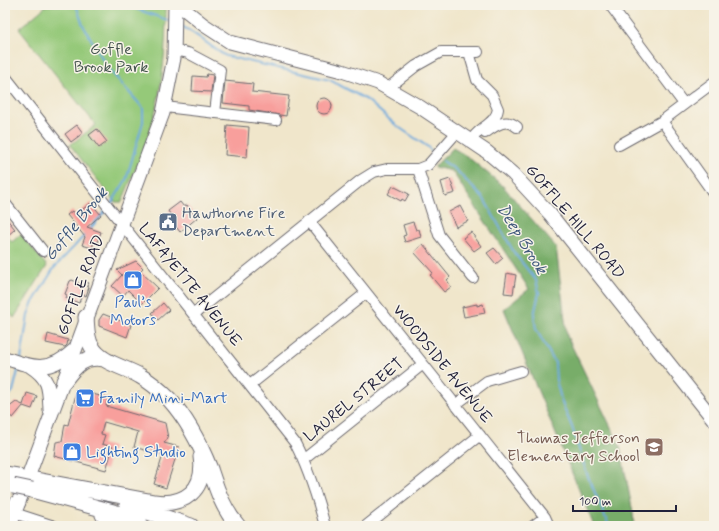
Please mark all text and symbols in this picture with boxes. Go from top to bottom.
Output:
park label: Goffle Brook Park [74,39,148,78]
street label: GOFFLE HILL ROAD [521,160,629,284]
water label: Goffle Brook [39,181,114,266]
water label: Deep Brook [492,199,553,280]
place label: Hawthorne Fire Department [182,203,285,242]
public building icon: Hawthorne Fire Department [157,211,179,233]
street label: LAFAYETTE AVENUE [134,219,246,351]
street label: GOFFLE ROAD [52,232,110,338]
shop icon: Paul’s Motors [122,269,144,291]
place label: Paul’s Motors [110,292,156,331]
street label: WOODSIDE AVENUE [388,300,496,428]
street label: LAUREL STREET [300,353,408,447]
supermarket icon: Family Mini-Mart [74,387,96,409]
place label: Family Mini-Mart [99,388,228,409]
place label: Thomas Jefferson Elementary School [507,428,640,467]
school or university icon: Thomas Jefferson Elementary School [643,436,665,458]
shop icon: Lighting Studio [61,441,83,463]
place label: Lighting Studio [86,442,186,464]
scale bar [573,487,676,513]
text: 100 m [579,494,611,510]

